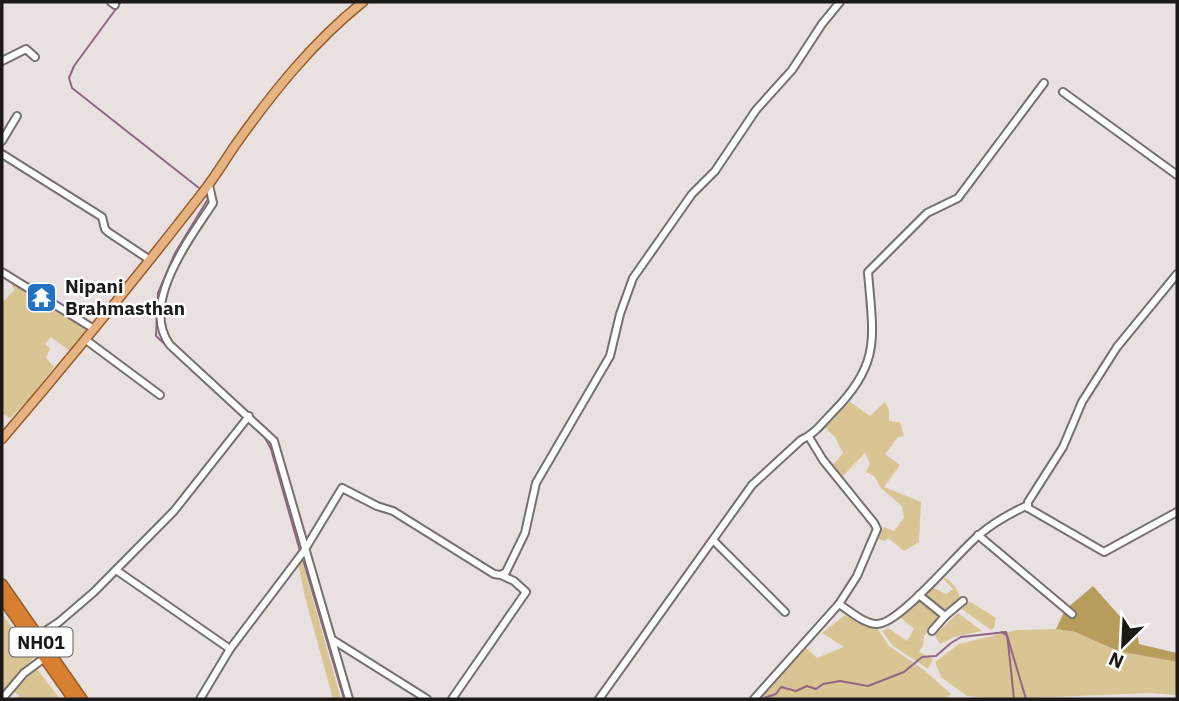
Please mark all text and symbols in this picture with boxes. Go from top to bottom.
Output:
place label: Nipani Brahmasthan [65,274,185,320]
temple icon: Nipani Brahmasthan [25,280,59,314]
north arrow [1088,610,1158,680]
road number: NH01 [9,628,72,656]
text: N [1105,647,1127,674]

